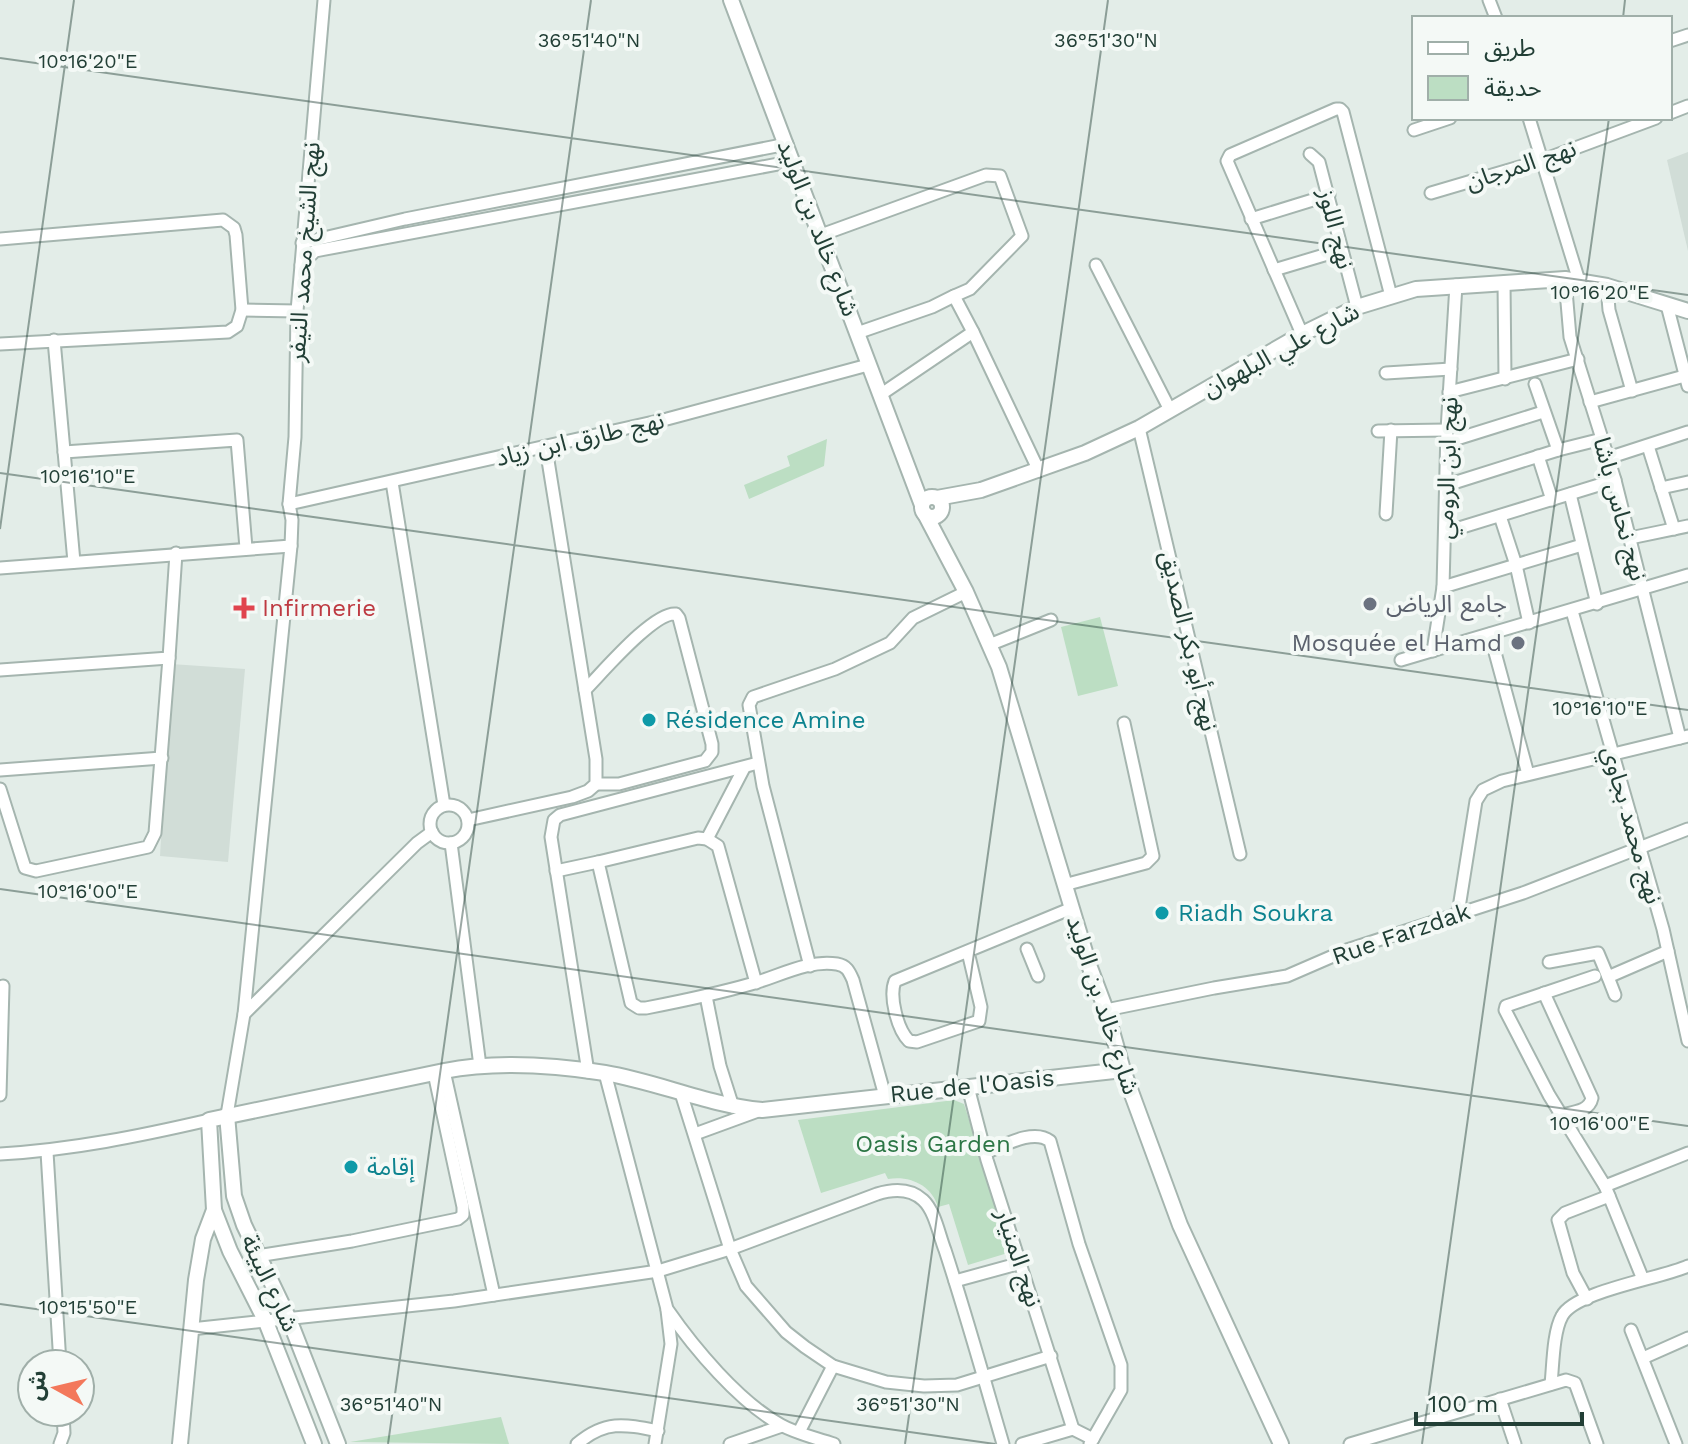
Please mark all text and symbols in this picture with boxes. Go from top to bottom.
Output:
legend [1412,16,1672,120]
text: 36°51'40"N [538,28,640,52]
text: 36°51'30"N [1054,28,1158,52]
text: طريق [1484,34,1536,63]
text: 10°16'20"E [39,49,138,73]
text: حديقة [1484,74,1542,102]
street label: نهج المرجان [1462,134,1581,199]
street label: شارع خالد بن الوليد [769,136,865,321]
street label: نهج الشيخ محمد النيفر [282,141,329,364]
street label: نهج اللوز [1309,185,1359,273]
text: 10°16'20"E [1551,280,1650,304]
street label: شارع علي البلهوان [1198,297,1366,407]
street label: نهج ابن الرومي [1431,396,1468,540]
street label: نهج طارق ابن زياد [493,406,668,475]
street label: نهج نحاس باشا [1584,434,1653,585]
text: 10°16'10"E [40,464,136,488]
street label: نهج أبو بكر الصديق [1152,548,1225,735]
place label: جامع الرياض [1386,590,1507,621]
place label: Infirmerie [262,594,376,622]
marker: جامع الرياض [1361,595,1379,613]
marker: Infirmerie [233,597,255,619]
place label: Mosquée el Hamd [1291,629,1502,657]
marker: Mosquée el Hamd [1509,634,1527,652]
text: 10°16'10"E [1552,696,1648,720]
place label: Résidence Amine [665,706,866,734]
marker: Résidence Amine [640,711,658,729]
street label: نهج محمد بجاوي [1592,743,1668,908]
text: 10°16'00"E [38,879,138,903]
street label: Rue Farzdak [1328,897,1474,971]
place label: Riadh Soukra [1178,899,1333,927]
marker: Riadh Soukra [1153,904,1171,922]
street label: شارع خالد بن الوليد [1058,912,1145,1099]
street label: Rue de l'Oasis [888,1063,1056,1109]
text: 10°16'00"E [1550,1111,1650,1135]
park label: Oasis Garden [855,1130,1011,1158]
place label: إقامة [367,1153,416,1183]
marker: إقامة [342,1158,360,1176]
street label: نهج المنيار [987,1205,1048,1311]
street label: شارع البيئة [233,1230,305,1337]
text: 10°15'50"E [39,1295,137,1319]
north arrow [16,1348,96,1428]
text: ش [22,1369,51,1402]
scale bar [1416,1376,1582,1426]
text: 100 m [1428,1390,1498,1418]
text: 36°51'40"N [340,1392,442,1416]
text: 36°51'30"N [856,1392,960,1416]

